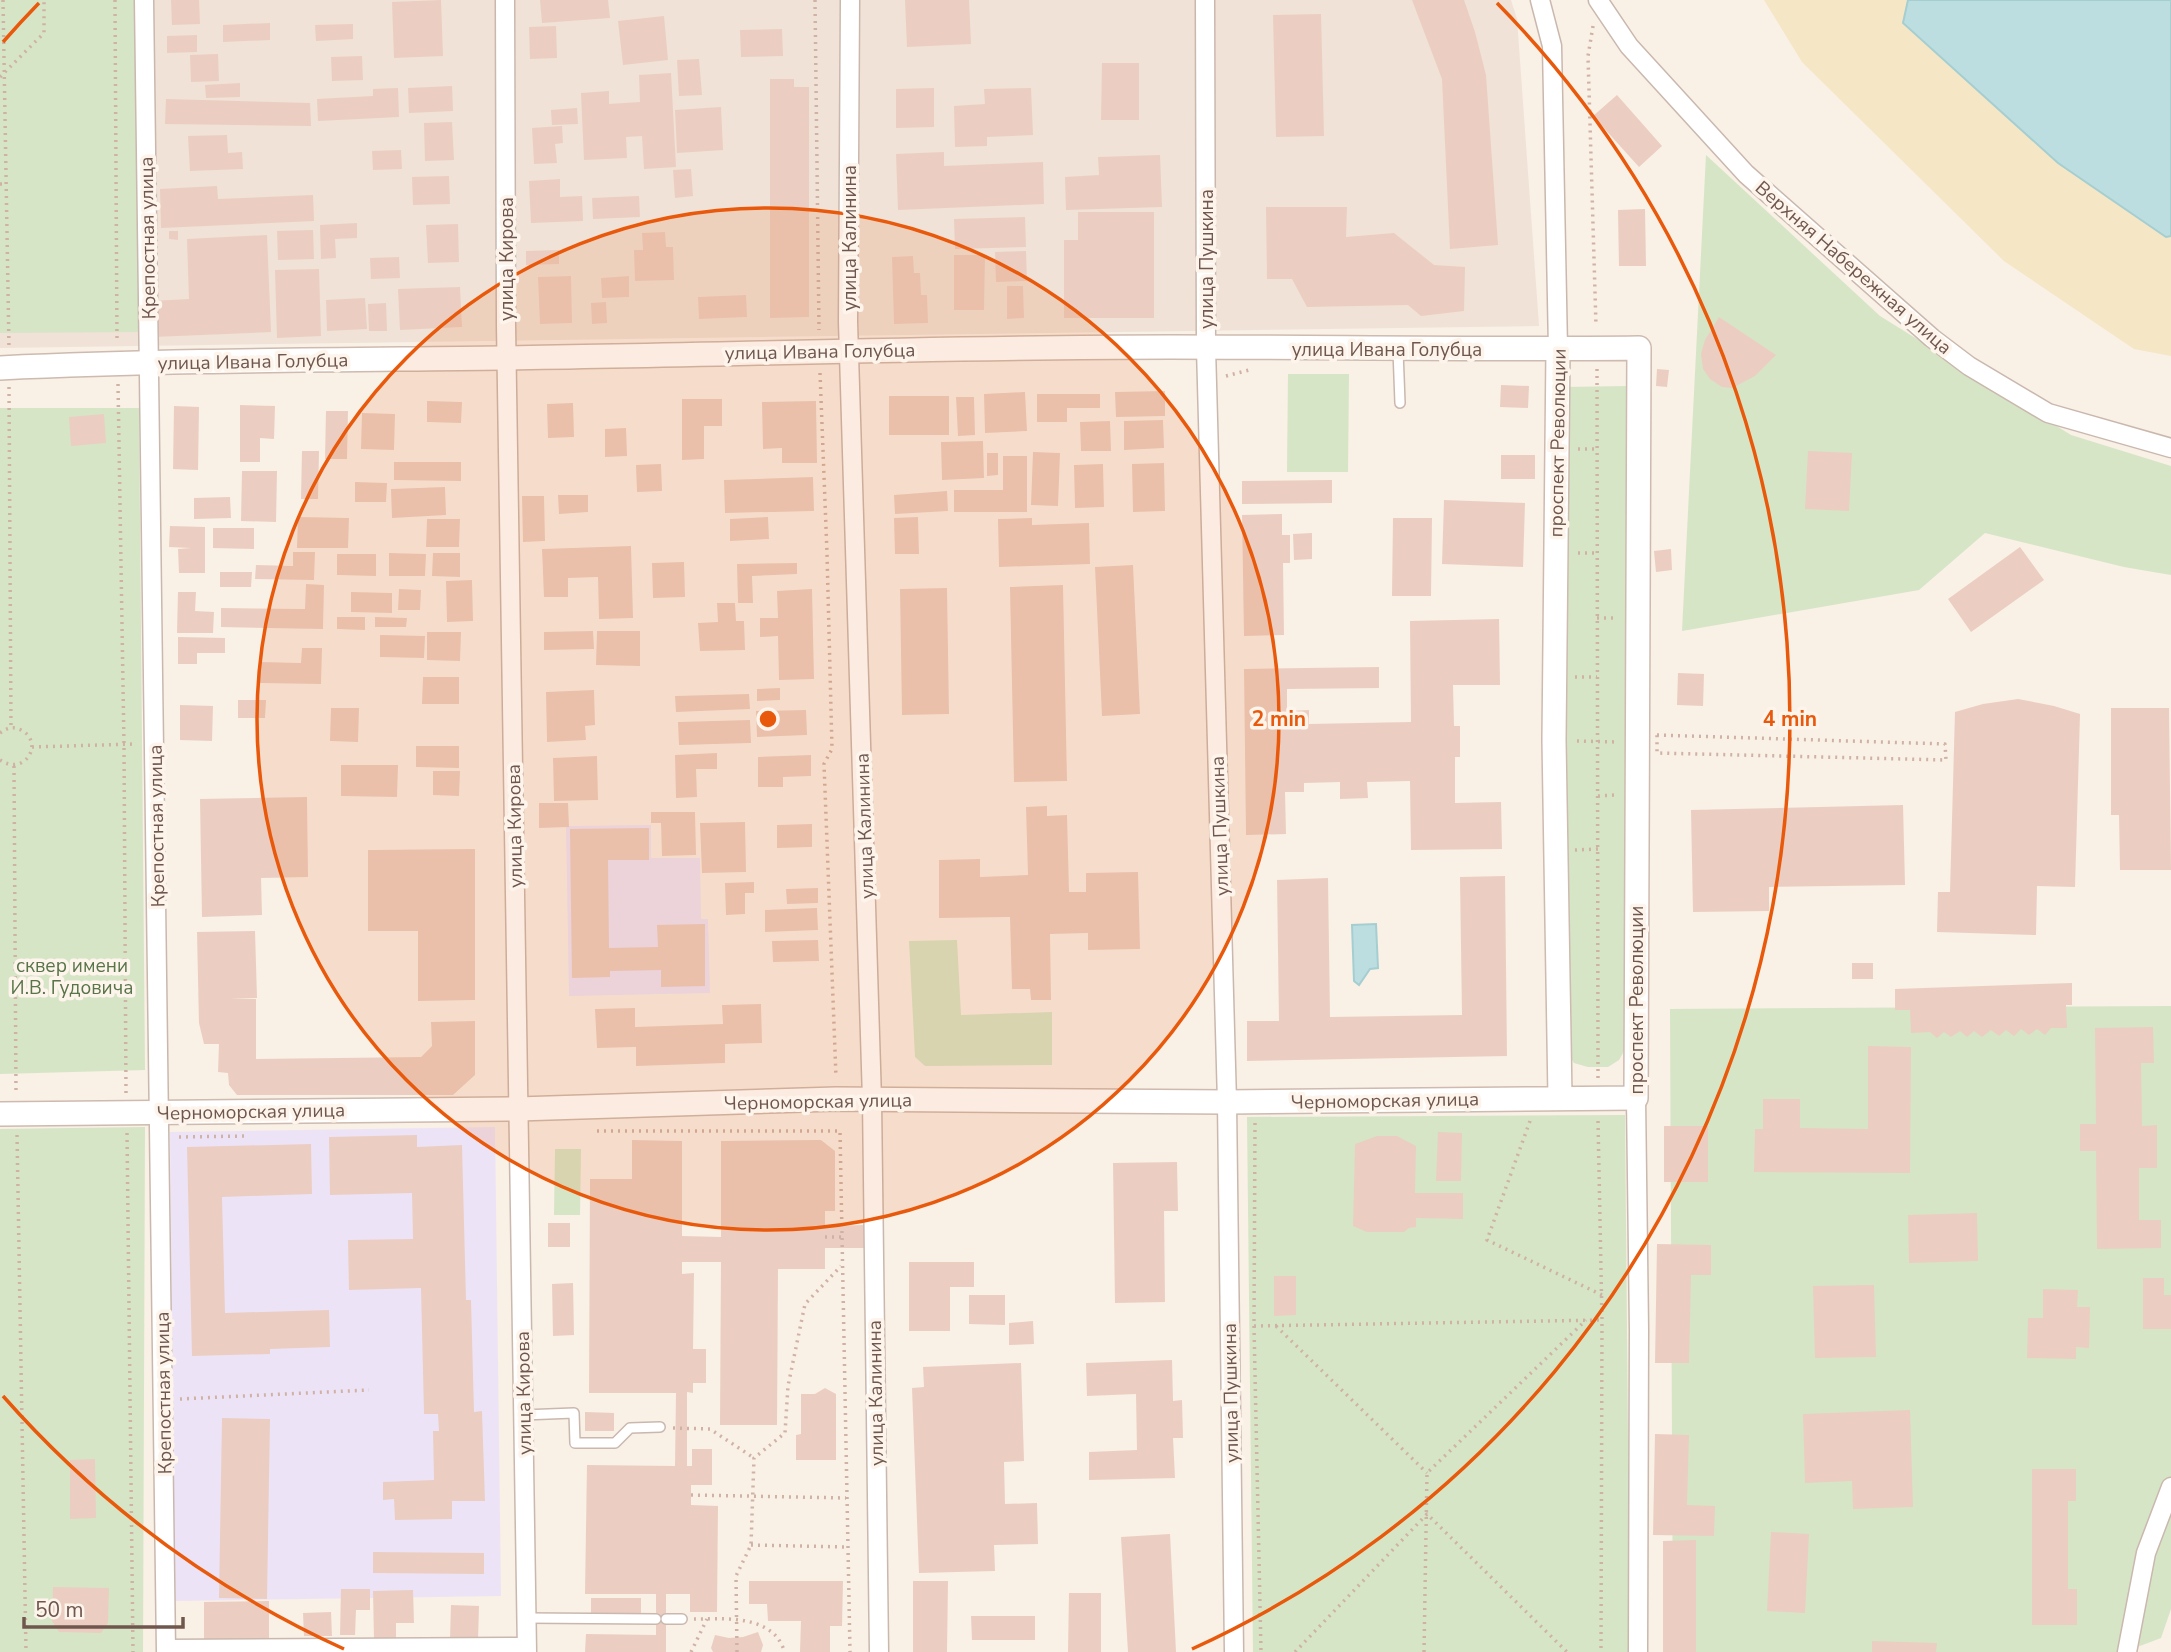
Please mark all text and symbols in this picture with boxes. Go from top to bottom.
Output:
street label: Крепостная улица [134,157,162,319]
street label: улица Калинина [837,165,863,311]
street label: Верхняя Набережная улица [1749,175,1957,360]
street label: улица Пушкина [1194,189,1220,329]
street label: улица Кирова [494,197,520,321]
street label: улица Ивана Голубца [724,337,916,367]
street label: улица Ивана Голубца [1292,337,1482,363]
street label: улица Ивана Голубца [157,347,349,377]
street label: проспект Революции [1543,348,1573,538]
text: 2 min [1252,705,1306,733]
text: 4 min [1763,705,1817,733]
centre of rings [756,707,780,731]
street label: Крепостная улица [143,745,171,907]
street label: улица Калинина [849,753,881,899]
street label: улица Пушкина [1205,756,1235,896]
street label: улица Кирова [501,764,529,888]
street label: проспект Революции [1624,906,1650,1094]
park label: сквер имени И.В. Гудовича [11,953,133,1001]
street label: Черноморская улица [1291,1086,1479,1116]
street label: Черноморская улица [724,1087,912,1117]
street label: Черноморская улица [157,1097,345,1127]
street label: Крепостная улица [150,1312,178,1474]
street label: улица Калинина [862,1320,890,1466]
street label: улица Пушкина [1217,1323,1245,1463]
street label: улица Кирова [510,1331,538,1455]
scale bar [24,1586,184,1630]
text: 50 m [35,1596,84,1624]

